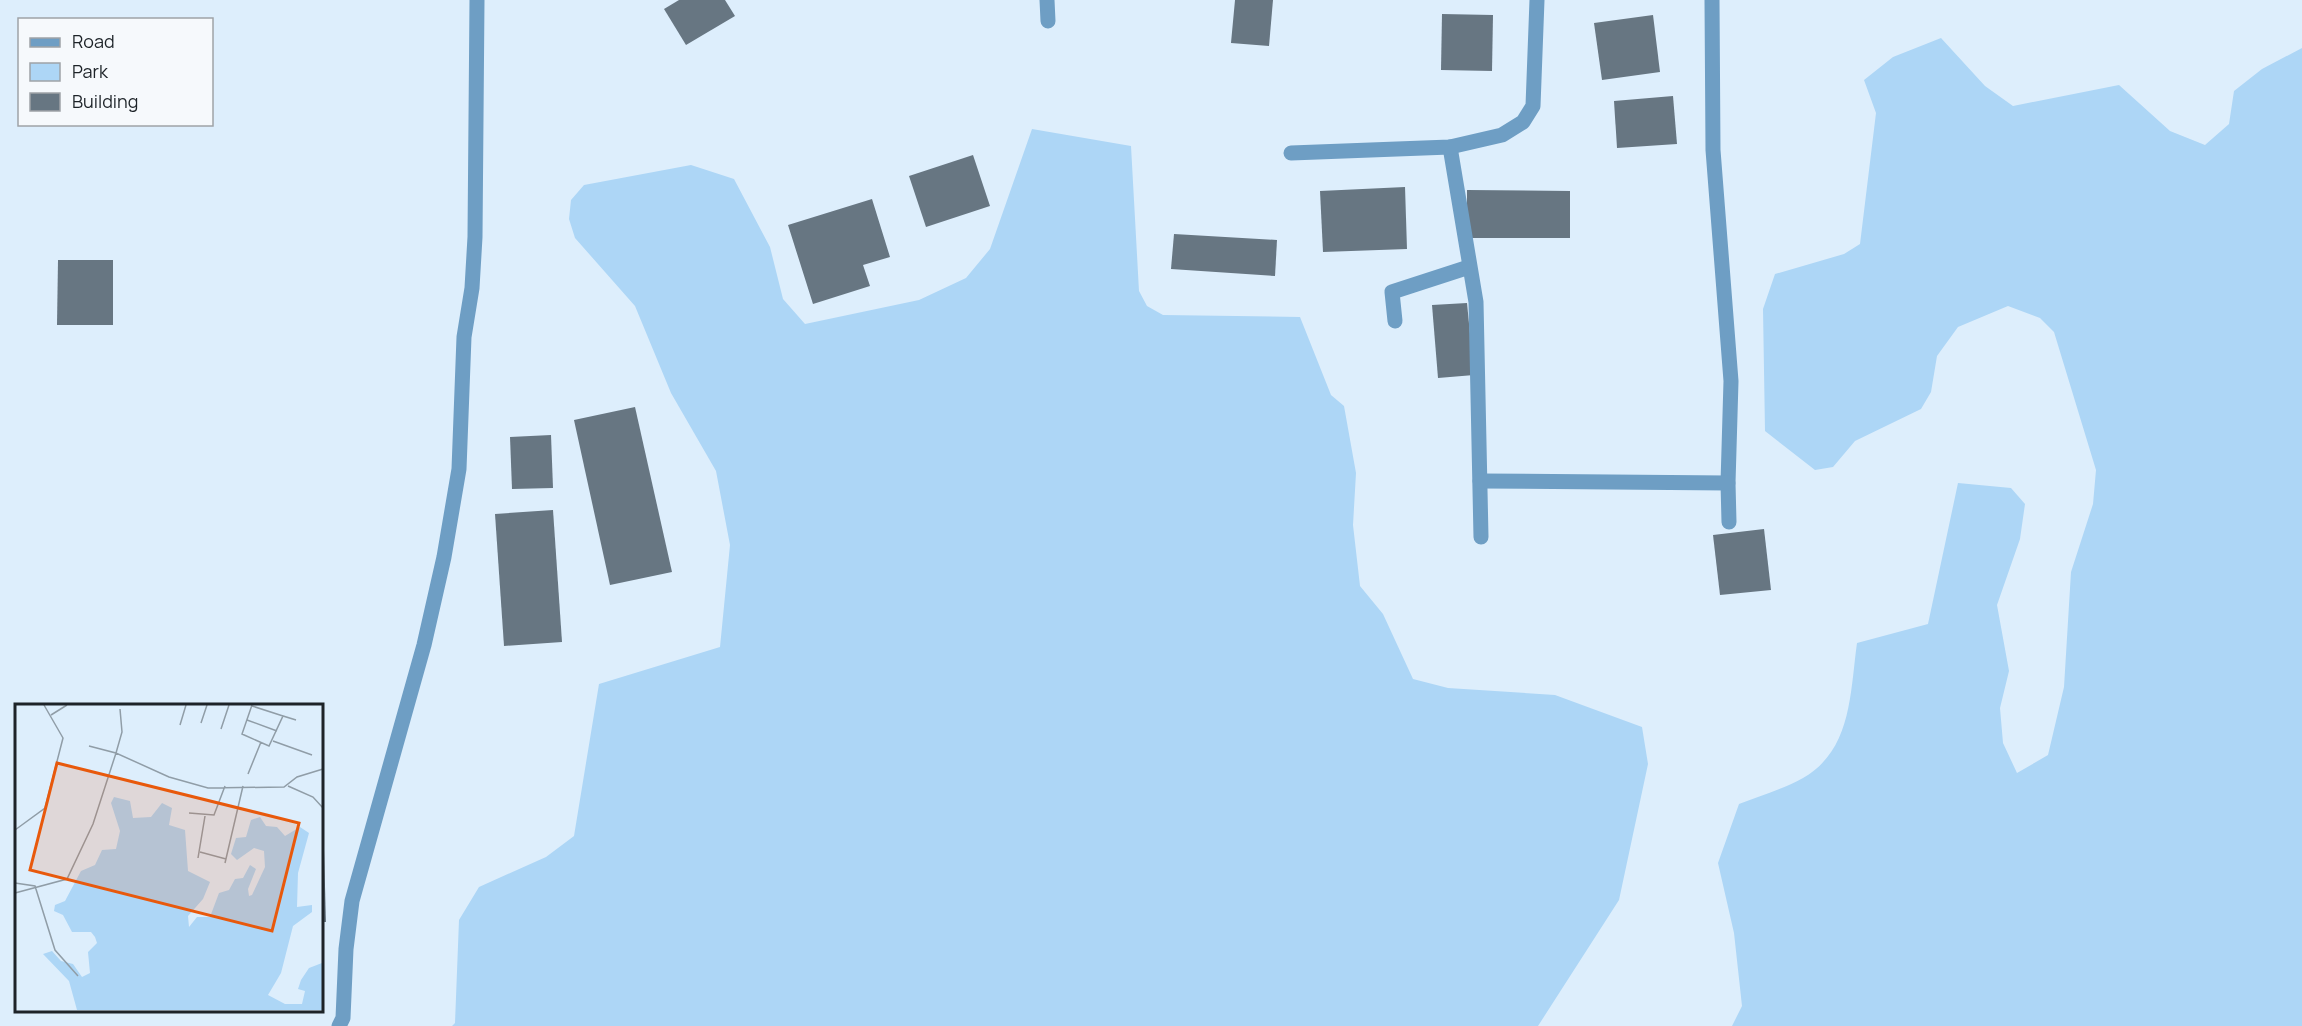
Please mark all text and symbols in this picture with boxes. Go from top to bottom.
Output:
legend [18,18,213,126]
text: Road [72,29,115,53]
text: Park [72,59,109,83]
text: Building [72,89,138,113]
inset map [15,704,322,1011]

